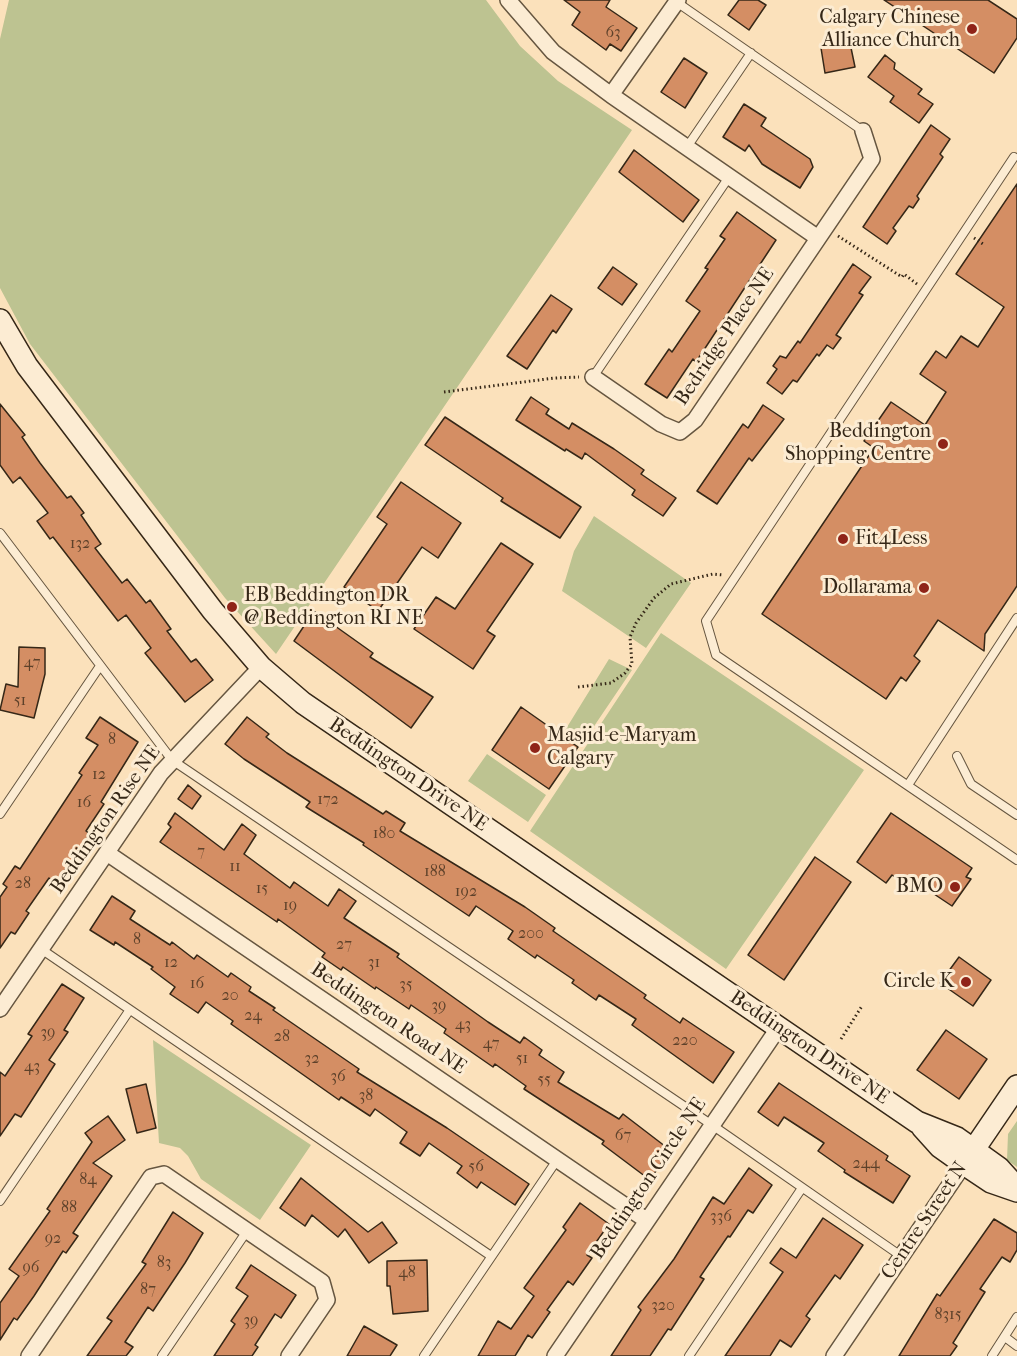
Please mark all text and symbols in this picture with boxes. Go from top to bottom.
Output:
place label: Calgary Chinese Alliance Church [819,6,960,53]
marker: Calgary Chinese Alliance Church [965,22,979,36]
house number: 63 [605,23,621,43]
street label: Bedridge Place NE [670,264,780,410]
place label: Beddington Shopping Centre [785,420,931,467]
marker: Beddington Shopping Centre [936,437,950,451]
place label: Fit4Less [855,527,927,551]
marker: Fit4Less [836,532,850,546]
house number: 132 [70,534,90,554]
place label: Dollarama [823,576,912,600]
marker: Dollarama [917,581,931,595]
place label: EB Beddington DR @ Beddington RI NE [244,584,423,631]
marker: EB Beddington DR @ Beddington RI NE [225,600,239,614]
house number: 47 [24,653,40,673]
house number: 51 [14,691,26,711]
street label: Beddington Drive NE [324,713,492,837]
place label: Masjid-e-Maryam Calgary [547,724,696,771]
house number: 8 [108,730,116,750]
street label: Beddington Rise NE [46,741,166,899]
marker: Masjid-e-Maryam Calgary [528,741,542,755]
house number: 12 [92,765,106,785]
house number: 172 [317,790,339,810]
house number: 16 [77,793,91,813]
house number: 180 [373,824,395,844]
house number: 7 [197,842,205,862]
house number: 11 [229,857,241,877]
house number: 188 [424,862,446,882]
house number: 28 [15,874,31,894]
place label: BMO [896,875,943,899]
house number: 15 [256,879,268,899]
marker: BMO [948,880,962,894]
house number: 192 [455,882,477,902]
house number: 19 [283,896,297,916]
house number: 200 [518,924,544,944]
house number: 8 [133,930,141,950]
house number: 27 [336,935,352,955]
house number: 12 [164,953,178,973]
house number: 31 [368,953,380,973]
street label: Beddington Road NE [306,958,470,1080]
place label: Circle K [883,970,954,994]
house number: 16 [190,974,204,994]
house number: 35 [399,975,413,995]
marker: Circle K [959,975,973,989]
house number: 20 [221,986,239,1006]
street label: Beddington Drive NE [725,986,893,1110]
house number: 39 [432,996,446,1016]
house number: 24 [244,1006,262,1026]
house number: 43 [455,1015,471,1035]
house number: 39 [41,1023,55,1043]
house number: 28 [274,1027,290,1047]
house number: 220 [672,1031,698,1051]
house number: 47 [483,1034,499,1054]
house number: 32 [305,1049,319,1069]
house number: 51 [516,1049,528,1069]
house number: 43 [24,1057,40,1077]
house number: 36 [330,1067,346,1087]
house number: 55 [537,1070,551,1090]
house number: 38 [359,1086,373,1106]
street label: Beddington Circle NE [586,1094,712,1264]
house number: 67 [615,1126,631,1146]
house number: 244 [852,1154,880,1174]
house number: 56 [468,1157,484,1177]
street label: Centre Street N [877,1158,973,1284]
house number: 84 [79,1170,97,1190]
house number: 88 [61,1198,77,1218]
house number: 336 [710,1207,732,1227]
house number: 92 [45,1229,61,1249]
house number: 83 [157,1253,171,1273]
house number: 96 [22,1258,40,1278]
house number: 48 [398,1263,416,1283]
house number: 87 [140,1280,156,1300]
house number: 320 [651,1296,675,1316]
house number: 8315 [934,1305,962,1325]
house number: 39 [244,1311,258,1331]

